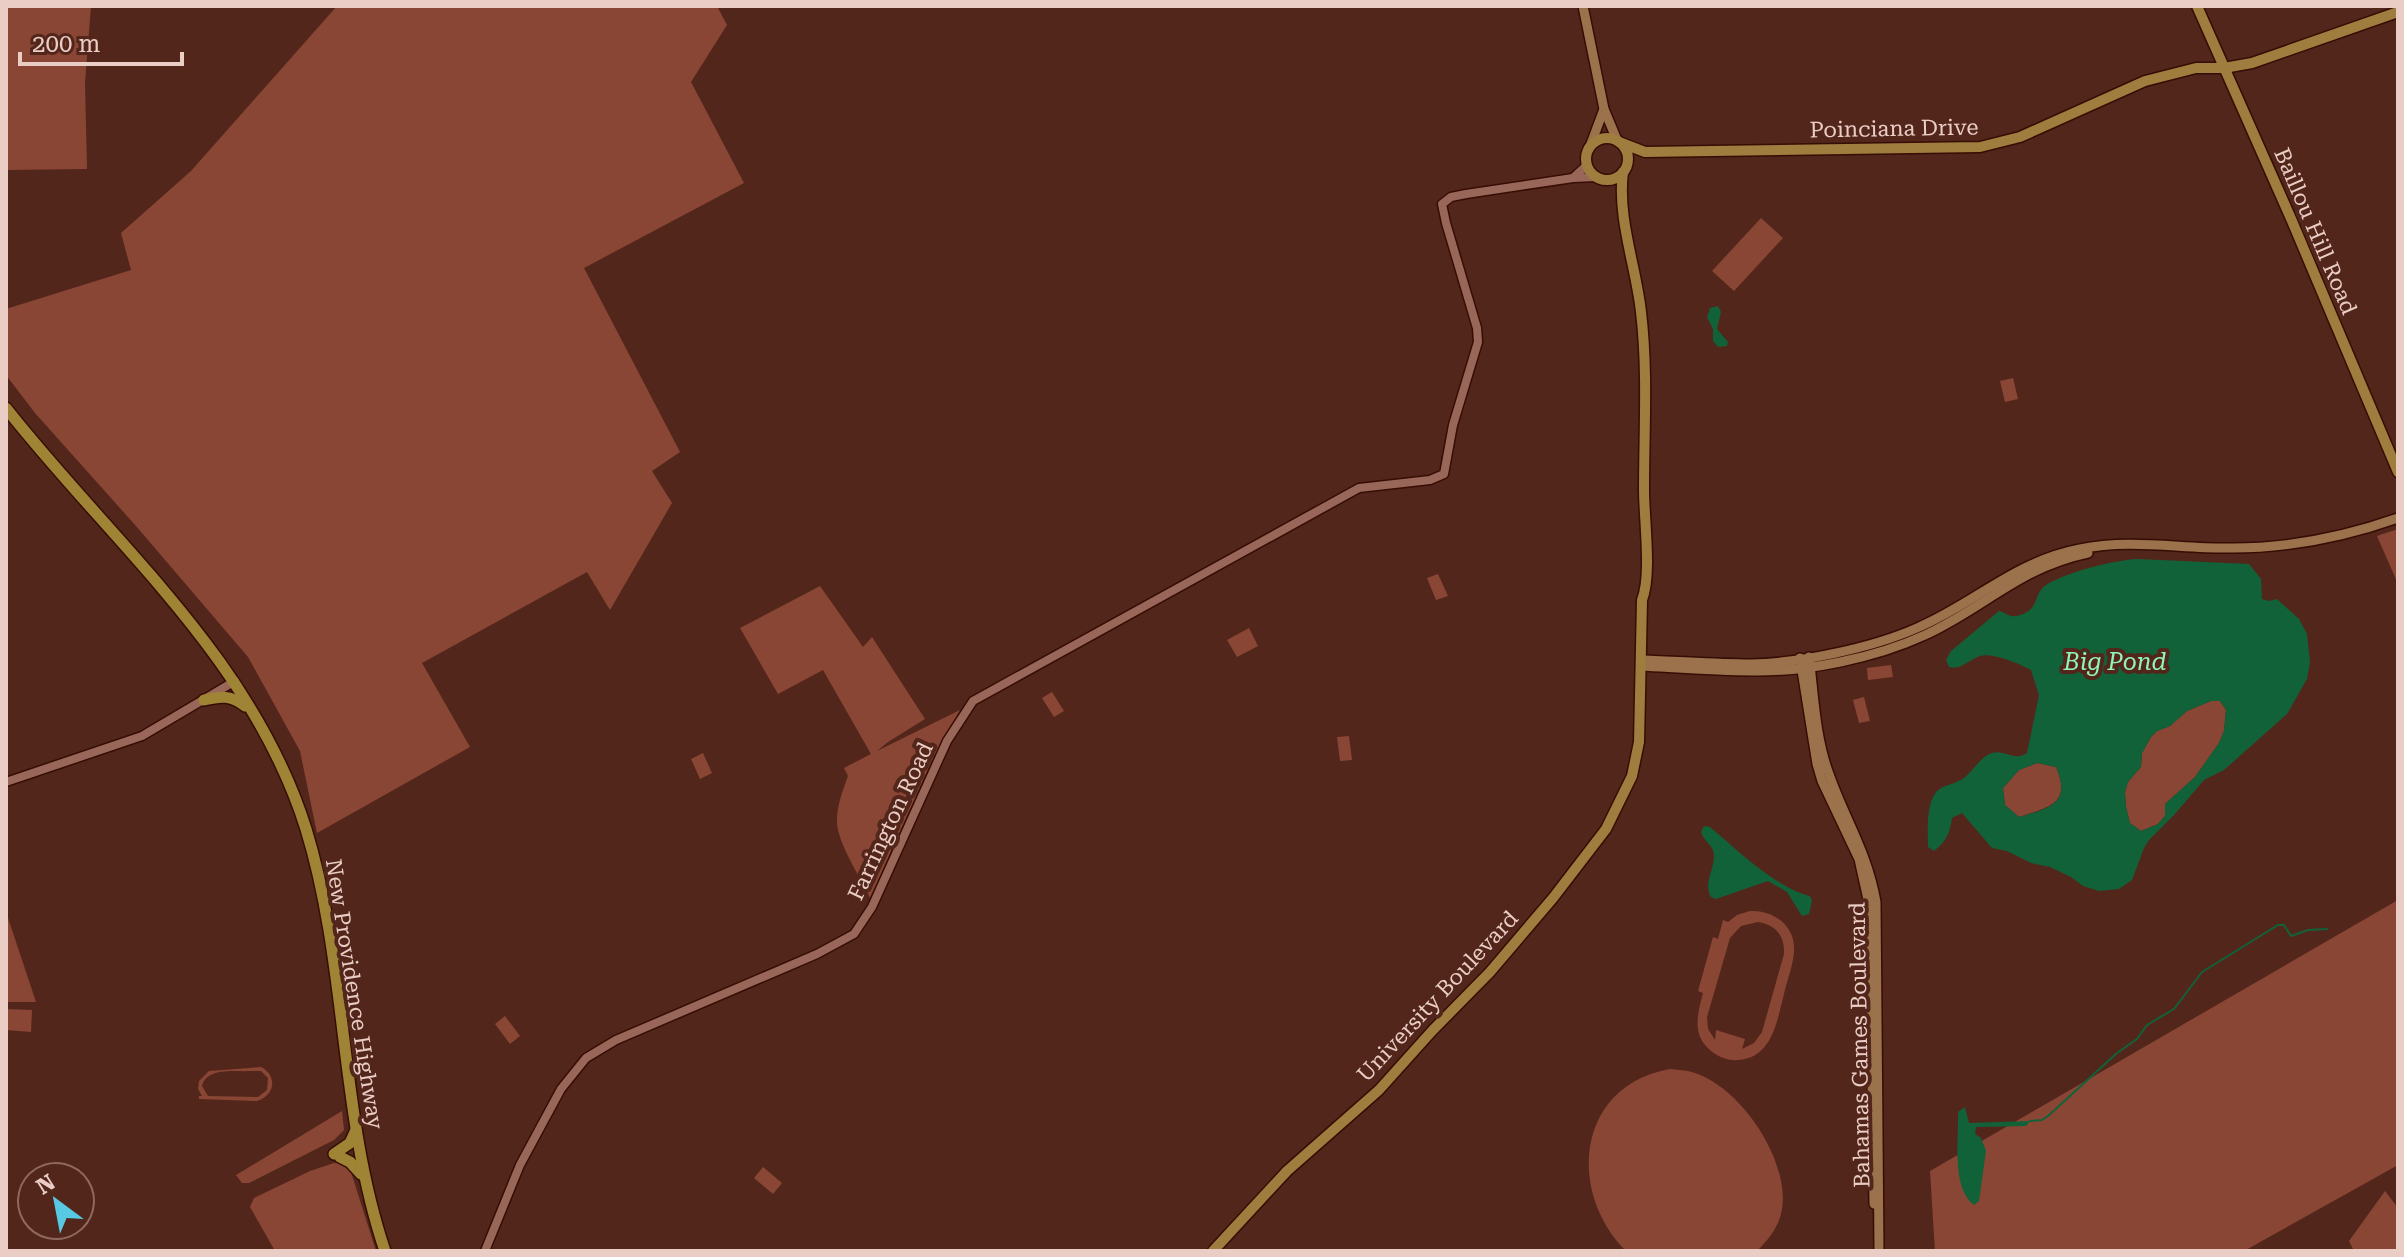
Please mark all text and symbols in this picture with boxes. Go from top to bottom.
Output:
scale bar [20,16,182,66]
text: 200 m [32,30,100,58]
street label: Poinciana Drive [1809,115,1979,142]
street label: Baillou Hill Road [2269,144,2362,318]
water label: Big Pond [2063,648,2167,676]
street label: Farrington Road [843,738,938,904]
street label: New Providence Highway [321,857,388,1131]
street label: Bahamas Games Boulevard [1845,902,1874,1188]
street label: University Boulevard [1352,906,1523,1087]
north arrow [16,1161,96,1241]
text: N [32,1169,60,1200]

